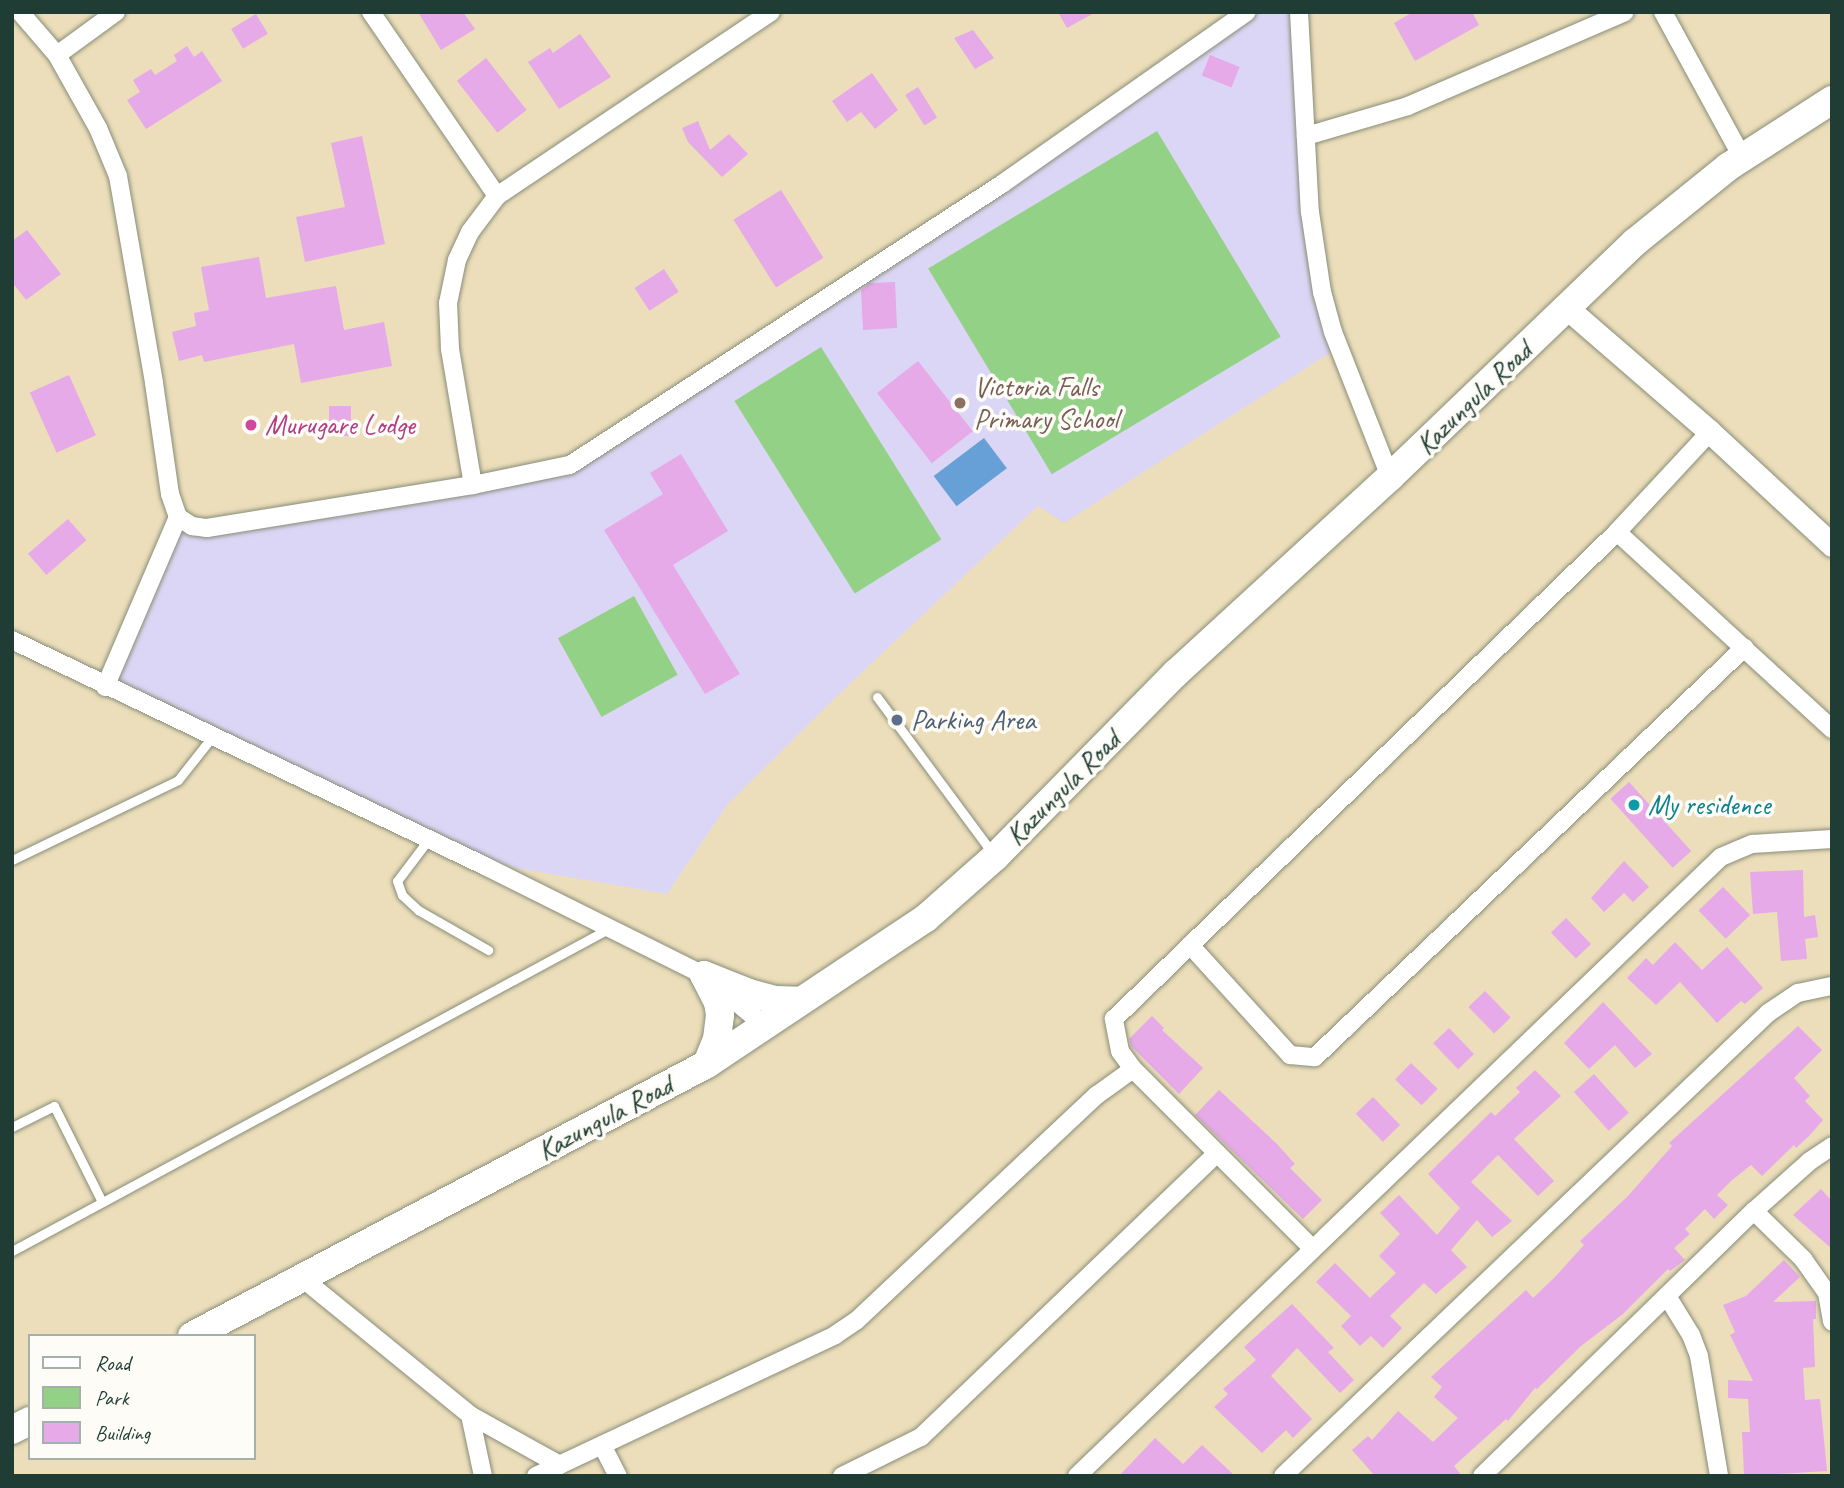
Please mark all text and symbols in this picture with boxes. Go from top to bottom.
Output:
street label: Kazungula Road [1409,335,1539,461]
place label: Victoria Falls Primary School [974,370,1117,436]
marker: Victoria Falls Primary School [952,395,968,411]
place label: Murugare Lodge [265,408,415,442]
marker: Murugare Lodge [243,417,259,433]
place label: Parking Area [911,703,1034,737]
marker: Parking Area [889,712,905,728]
street label: Kazungula Road [999,724,1127,852]
place label: My residence [1648,788,1770,822]
marker: My residence [1626,797,1642,813]
street label: Kazungula Road [532,1068,678,1168]
legend [28,1334,256,1460]
text: Road [95,1350,130,1376]
text: Park [95,1385,128,1411]
text: Building [95,1420,150,1446]

